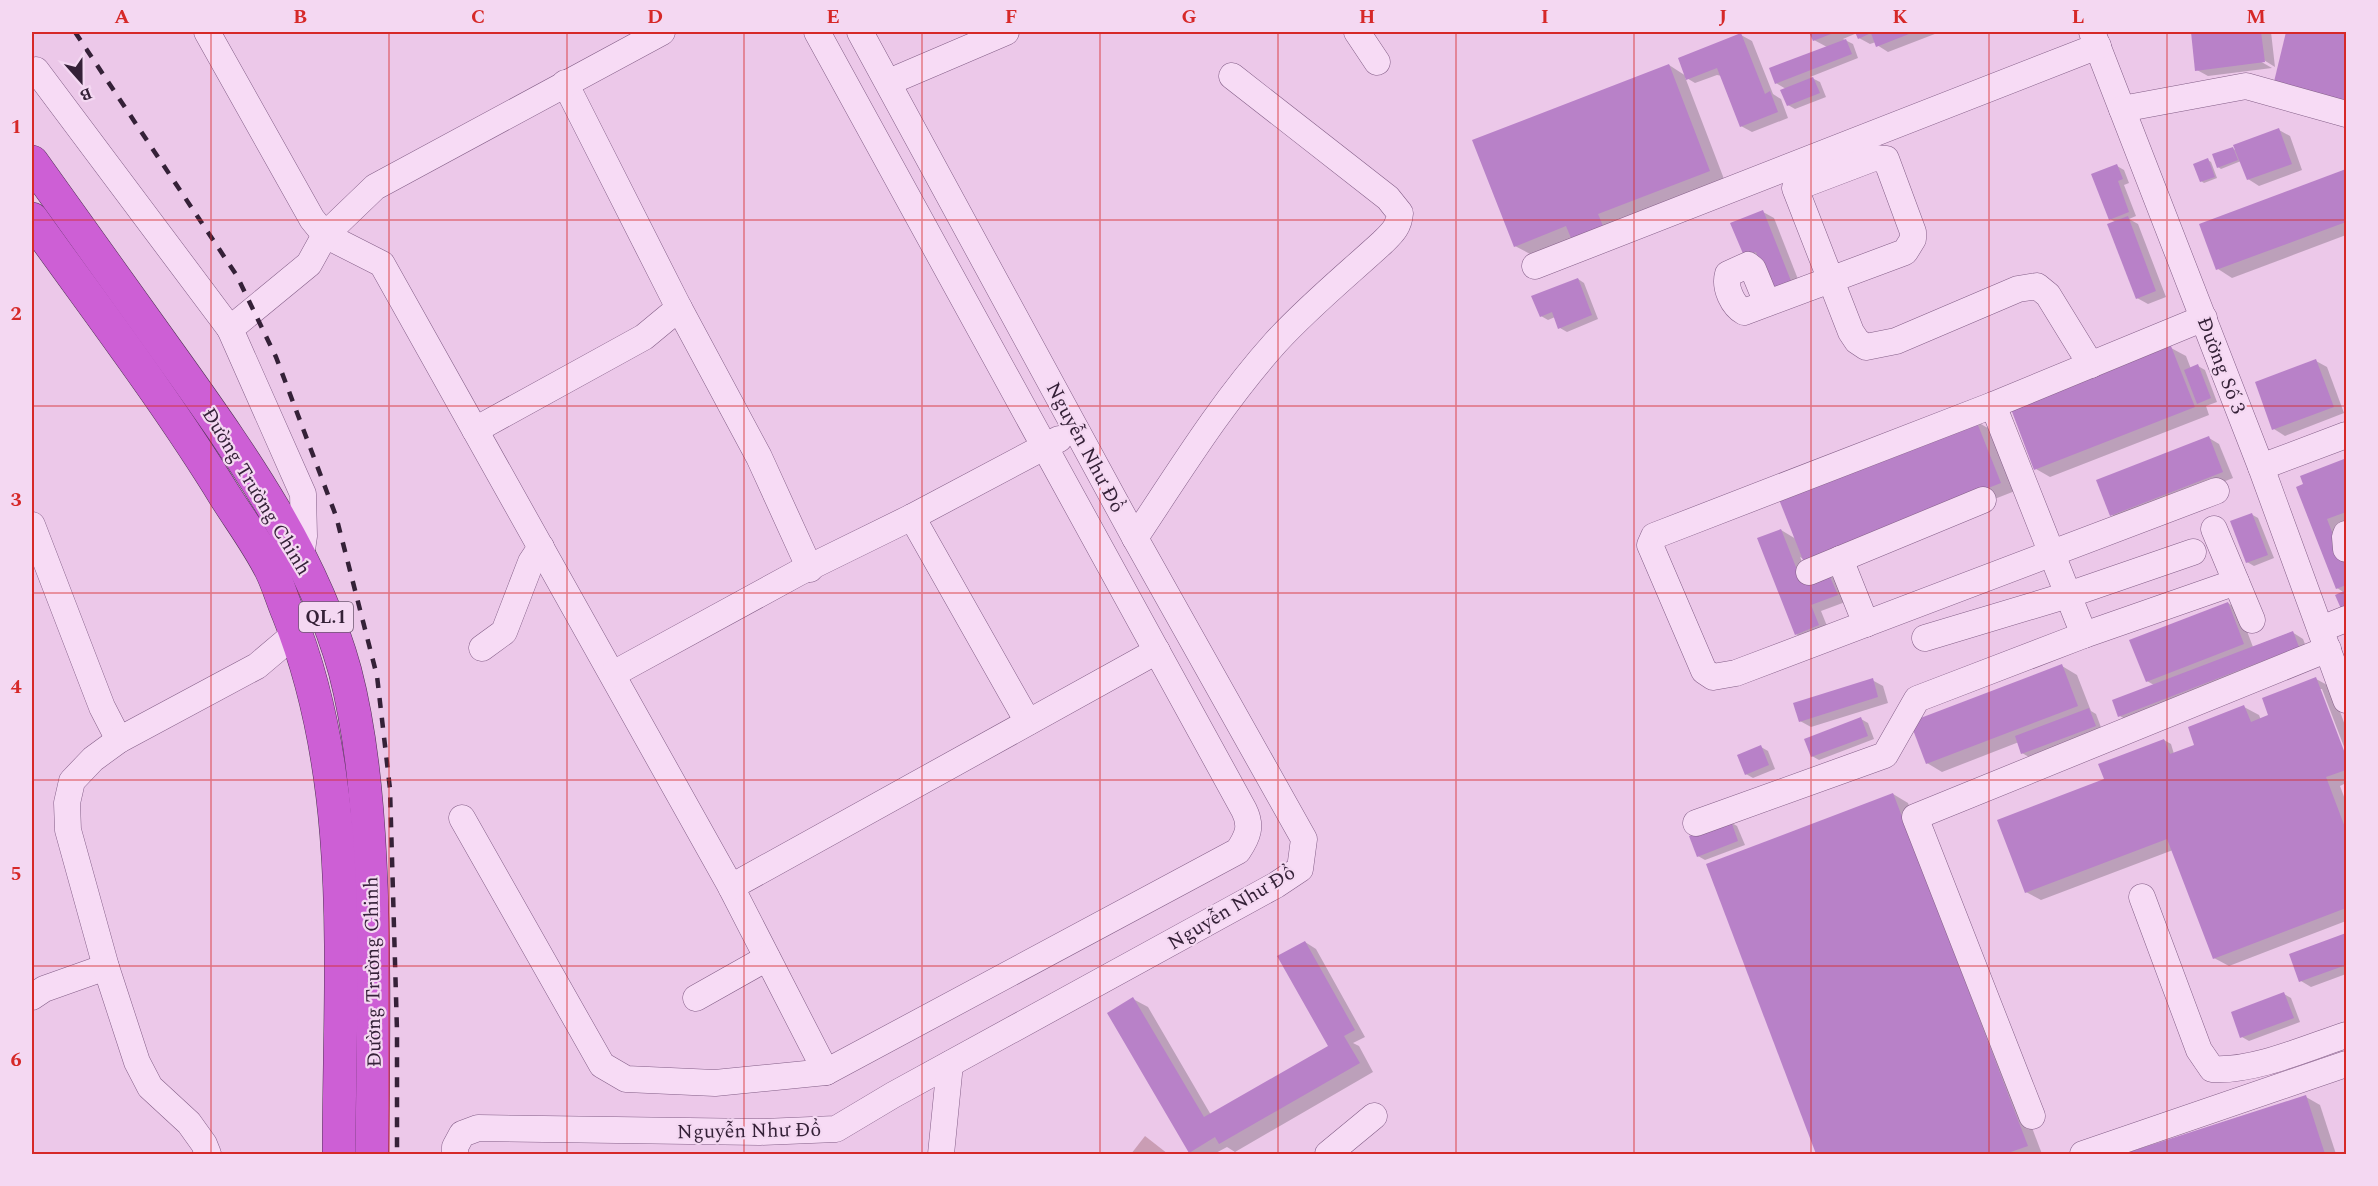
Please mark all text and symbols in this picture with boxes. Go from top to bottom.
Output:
text: A [114,2,130,32]
text: B [293,2,307,32]
text: C [471,2,485,32]
text: D [647,2,663,32]
text: E [826,2,840,32]
text: F [1005,2,1017,32]
text: G [1181,2,1197,32]
text: H [1359,2,1375,32]
text: I [1541,2,1549,32]
text: J [1719,2,1727,32]
text: K [1892,2,1908,32]
text: L [2072,2,2084,32]
text: M [2246,2,2266,32]
north arrow [51,51,111,111]
text: B [76,81,96,107]
text: 1 [10,112,22,142]
text: 2 [10,299,22,329]
street label: Đường Số 3 [2189,312,2253,418]
street label: Nguyễn Như Đổ [1038,377,1132,518]
street label: Đường Trường Chinh [194,402,318,581]
text: 3 [10,485,22,515]
road number: QL.1 [299,602,353,632]
text: 4 [10,672,22,702]
street label: Nguyễn Như Đổ [1162,858,1301,958]
text: 5 [10,859,22,889]
street label: Đường Trường Chinh [356,876,390,1068]
text: 6 [10,1045,22,1075]
street label: Nguyễn Như Đổ [677,1115,821,1147]

